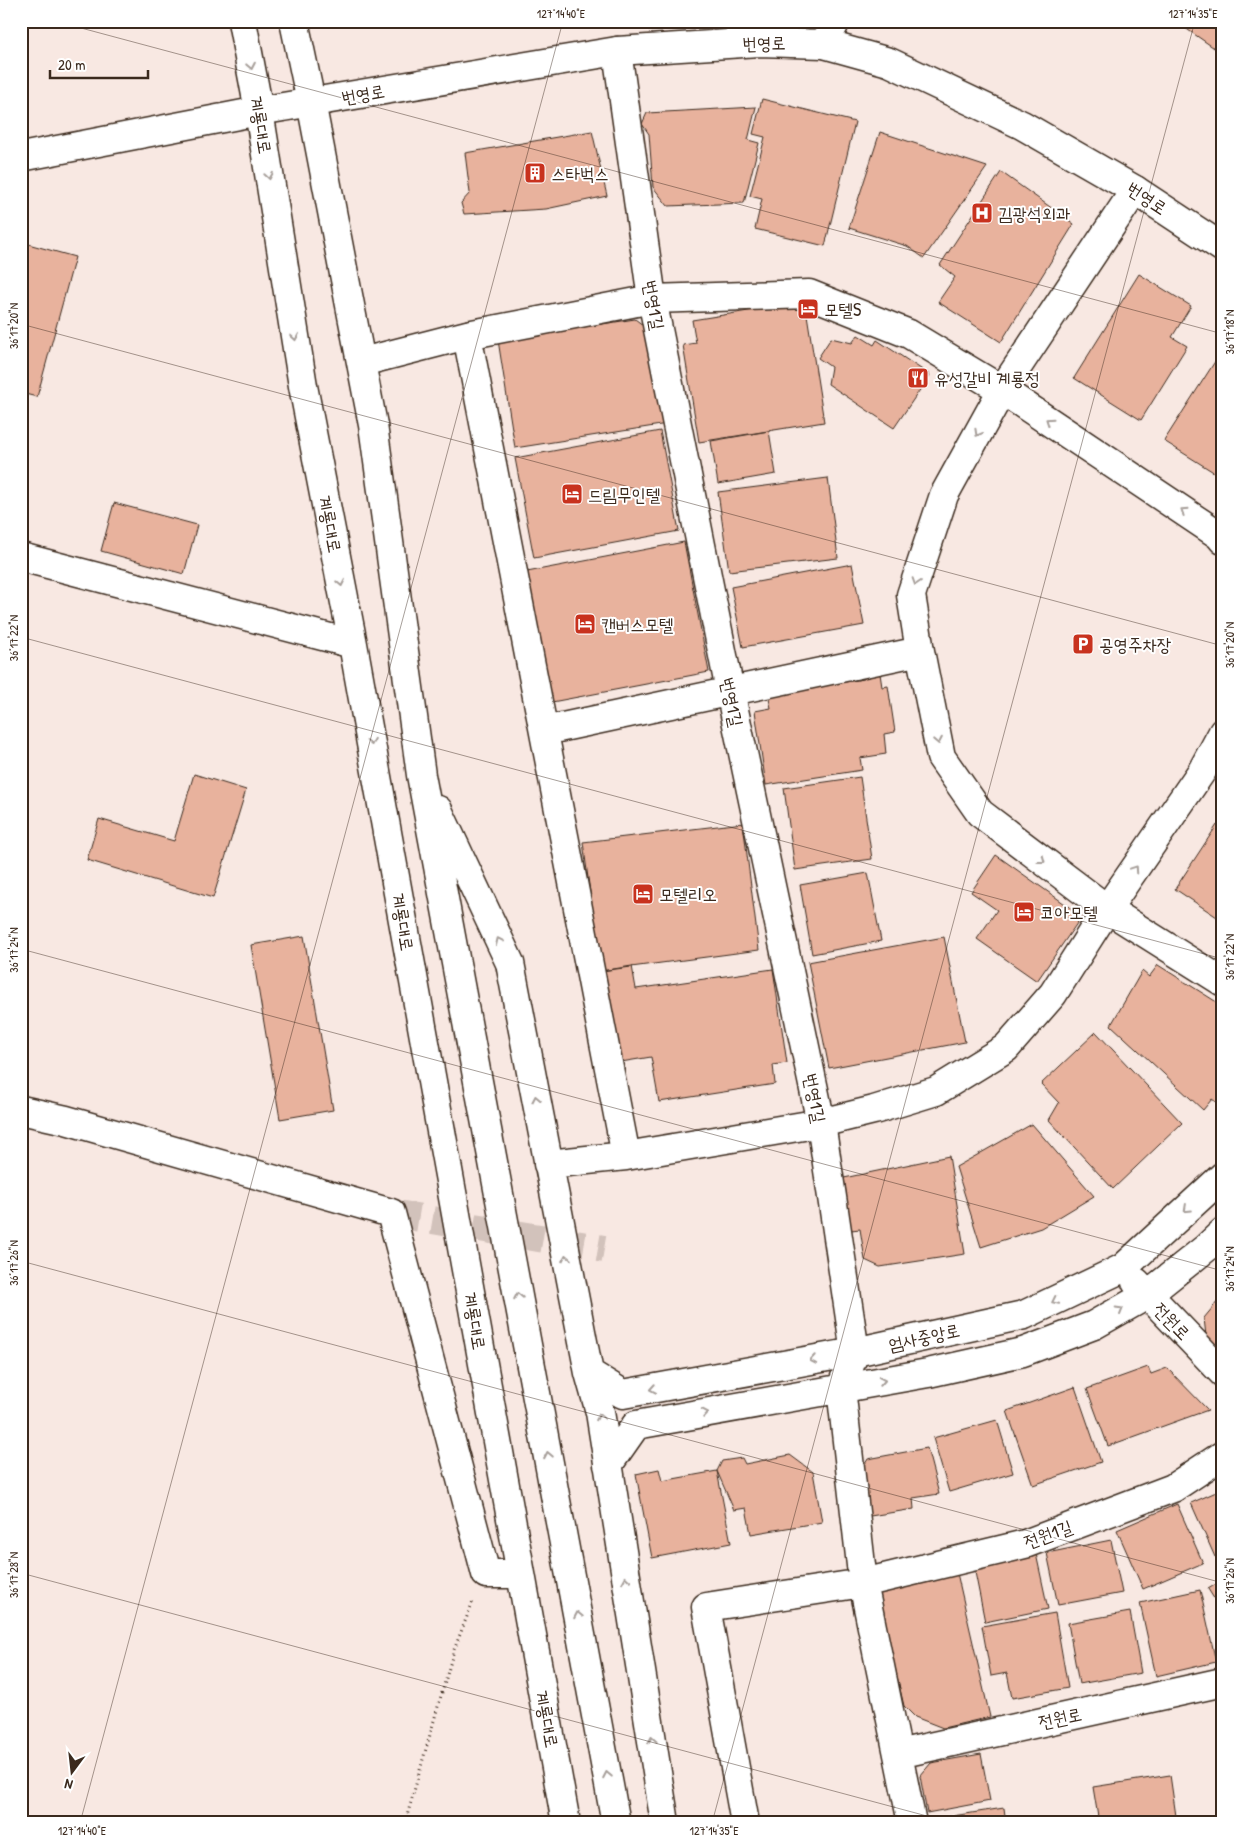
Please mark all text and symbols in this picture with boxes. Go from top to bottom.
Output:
text: 127°14'40"E [537,5,586,22]
text: 127°14'35"E [1169,5,1218,22]
street label: 번영로 [742,30,786,56]
scale bar [50,48,148,80]
text: 20 m [58,54,85,75]
one-way arrow [245,62,255,71]
street label: 번영로 [339,78,387,110]
street label: 계룡대로 [244,94,278,156]
building icon: 스타벅스 [523,161,547,185]
place label: 스타벅스 [551,161,609,186]
one-way arrow [264,172,274,181]
street label: 번영로 [1122,176,1172,220]
hospital icon: 김광석외과 [970,201,994,225]
place label: 김광석외과 [998,201,1070,226]
street label: 번영1길 [637,278,671,332]
hotel icon: 모텔S [796,297,820,321]
place label: 모텔S [824,297,861,322]
text: 36°17'20"N [5,303,22,349]
text: 36°17'18"N [1221,310,1238,354]
one-way arrow [289,333,299,341]
restaurant icon: 유성갈비 계룡정 [906,366,930,390]
place label: 유성갈비 계룡정 [934,366,1040,391]
one-way arrow [1045,418,1055,427]
one-way arrow [975,427,985,436]
hotel icon: 드림무인텔 [560,482,584,506]
place label: 드림무인텔 [588,482,660,507]
street label: 계룡대로 [312,493,348,555]
one-way arrow [1180,508,1189,518]
one-way arrow [911,577,921,585]
one-way arrow [335,578,346,587]
hotel icon: 캔버스모텔 [573,612,597,636]
place label: 캔버스모텔 [601,612,673,637]
text: 36°17'22"N [5,615,22,661]
text: 36°17'20"N [1221,622,1238,668]
parking icon: 공영주차장 [1071,632,1095,656]
place label: 공영주차장 [1099,632,1171,657]
street label: 번영1길 [715,675,750,730]
one-way arrow [932,737,943,745]
one-way arrow [365,738,375,747]
one-way arrow [1036,854,1046,863]
one-way arrow [1129,865,1138,875]
hotel icon: 모텔리오 [631,882,655,906]
place label: 모텔리오 [659,882,717,907]
street label: 계룡대로 [386,891,420,953]
hotel icon: 코아모텔 [1012,900,1036,924]
place label: 코아모텔 [1040,900,1098,925]
text: 36°17'24"N [5,927,22,973]
text: 36°17'22"N [1221,934,1238,980]
one-way arrow [495,937,506,946]
street label: 번영1길 [798,1071,832,1125]
one-way arrow [531,1094,541,1103]
one-way arrow [1183,1203,1192,1212]
text: 36°17'26"N [5,1240,22,1286]
text: 36°17'24"N [1221,1246,1238,1292]
one-way arrow [562,1254,572,1263]
street label: 계룡대로 [458,1290,492,1352]
one-way arrow [514,1291,524,1300]
one-way arrow [1051,1294,1060,1305]
street label: 전원로 [1148,1297,1196,1345]
one-way arrow [1115,1307,1124,1317]
street label: 엄사중앙로 [886,1317,962,1357]
one-way arrow [808,1354,817,1364]
one-way arrow [877,1377,886,1387]
one-way arrow [649,1383,657,1393]
one-way arrow [700,1408,709,1418]
one-way arrow [596,1412,606,1421]
one-way arrow [543,1451,553,1460]
street label: 전원1길 [1020,1514,1076,1554]
text: 36°17'28"N [5,1552,22,1598]
text: 36°17'26"N [1221,1558,1238,1604]
one-way arrow [621,1575,632,1583]
one-way arrow [573,1611,583,1619]
street label: 계룡대로 [529,1688,565,1750]
street label: 전원로 [1036,1701,1084,1735]
one-way arrow [647,1736,657,1744]
north arrow [48,1746,98,1796]
one-way arrow [603,1770,613,1779]
text: N [62,1775,75,1795]
text: 127°14'40"E [58,1822,107,1839]
text: 127°14'35"E [690,1822,739,1839]

